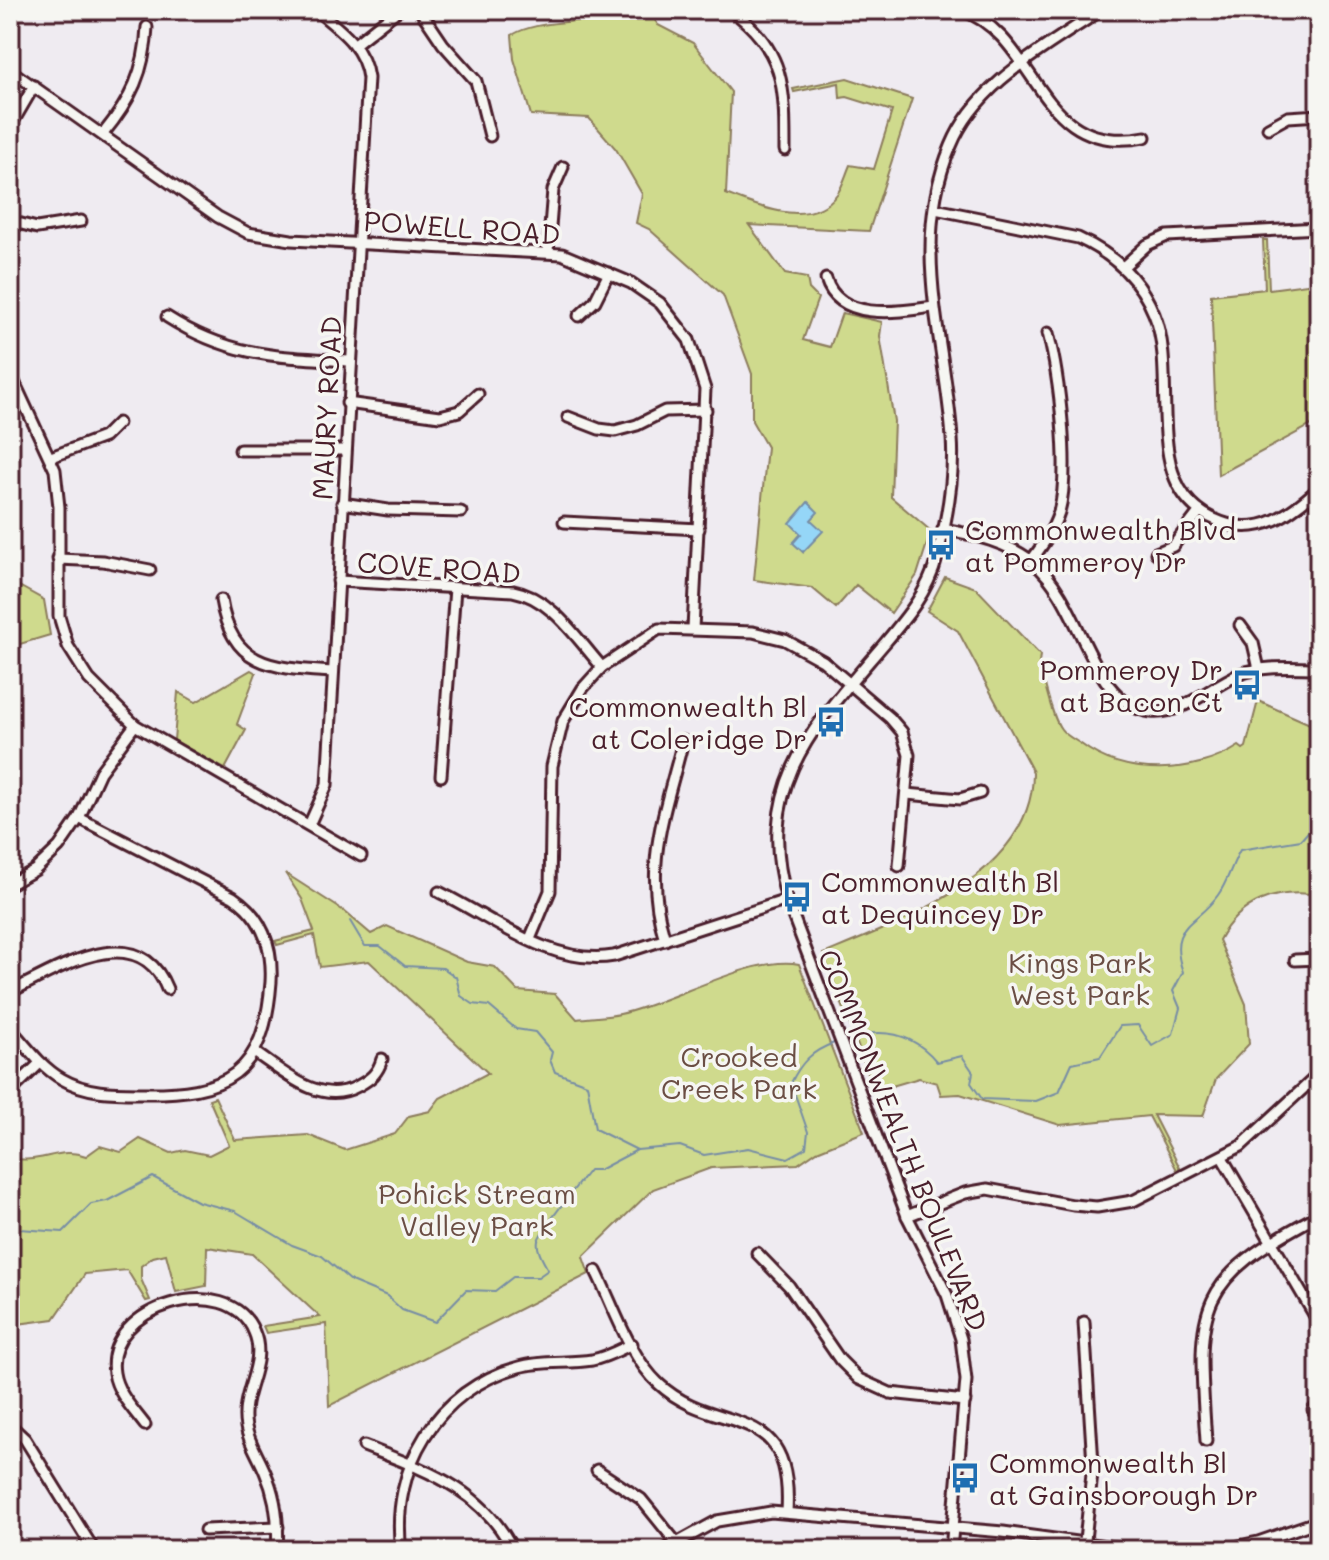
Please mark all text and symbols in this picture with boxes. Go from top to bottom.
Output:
street label: POWELL ROAD [362,202,562,252]
street label: MAURY ROAD [303,315,349,501]
place label: Commonwealth Blvd at Pommeroy Dr [965,511,1236,579]
bus stop icon: Commonwealth Blvd at Pommeroy Dr [924,528,958,562]
street label: COVE ROAD [356,543,522,591]
place label: Pommeroy Dr at Bacon Ct [1040,651,1223,719]
bus stop icon: Pommeroy Dr at Bacon Ct [1230,668,1264,702]
place label: Commonwealth Bl at Coleridge Dr [569,688,807,756]
bus stop icon: Commonwealth Bl at Coleridge Dr [814,705,848,739]
place label: Commonwealth Bl at Dequincey Dr [821,863,1059,931]
bus stop icon: Commonwealth Bl at Dequincey Dr [780,880,814,914]
street label: COMMONWEALTH BOULEVARD [811,944,997,1336]
park label: Kings Park West Park [1008,944,1152,1012]
park label: Crooked Creek Park [661,1038,817,1106]
park label: Pohick Stream Valley Park [378,1175,576,1243]
place label: Commonwealth Bl at Gainsborough Dr [989,1444,1258,1512]
bus stop icon: Commonwealth Bl at Gainsborough Dr [948,1461,982,1495]

